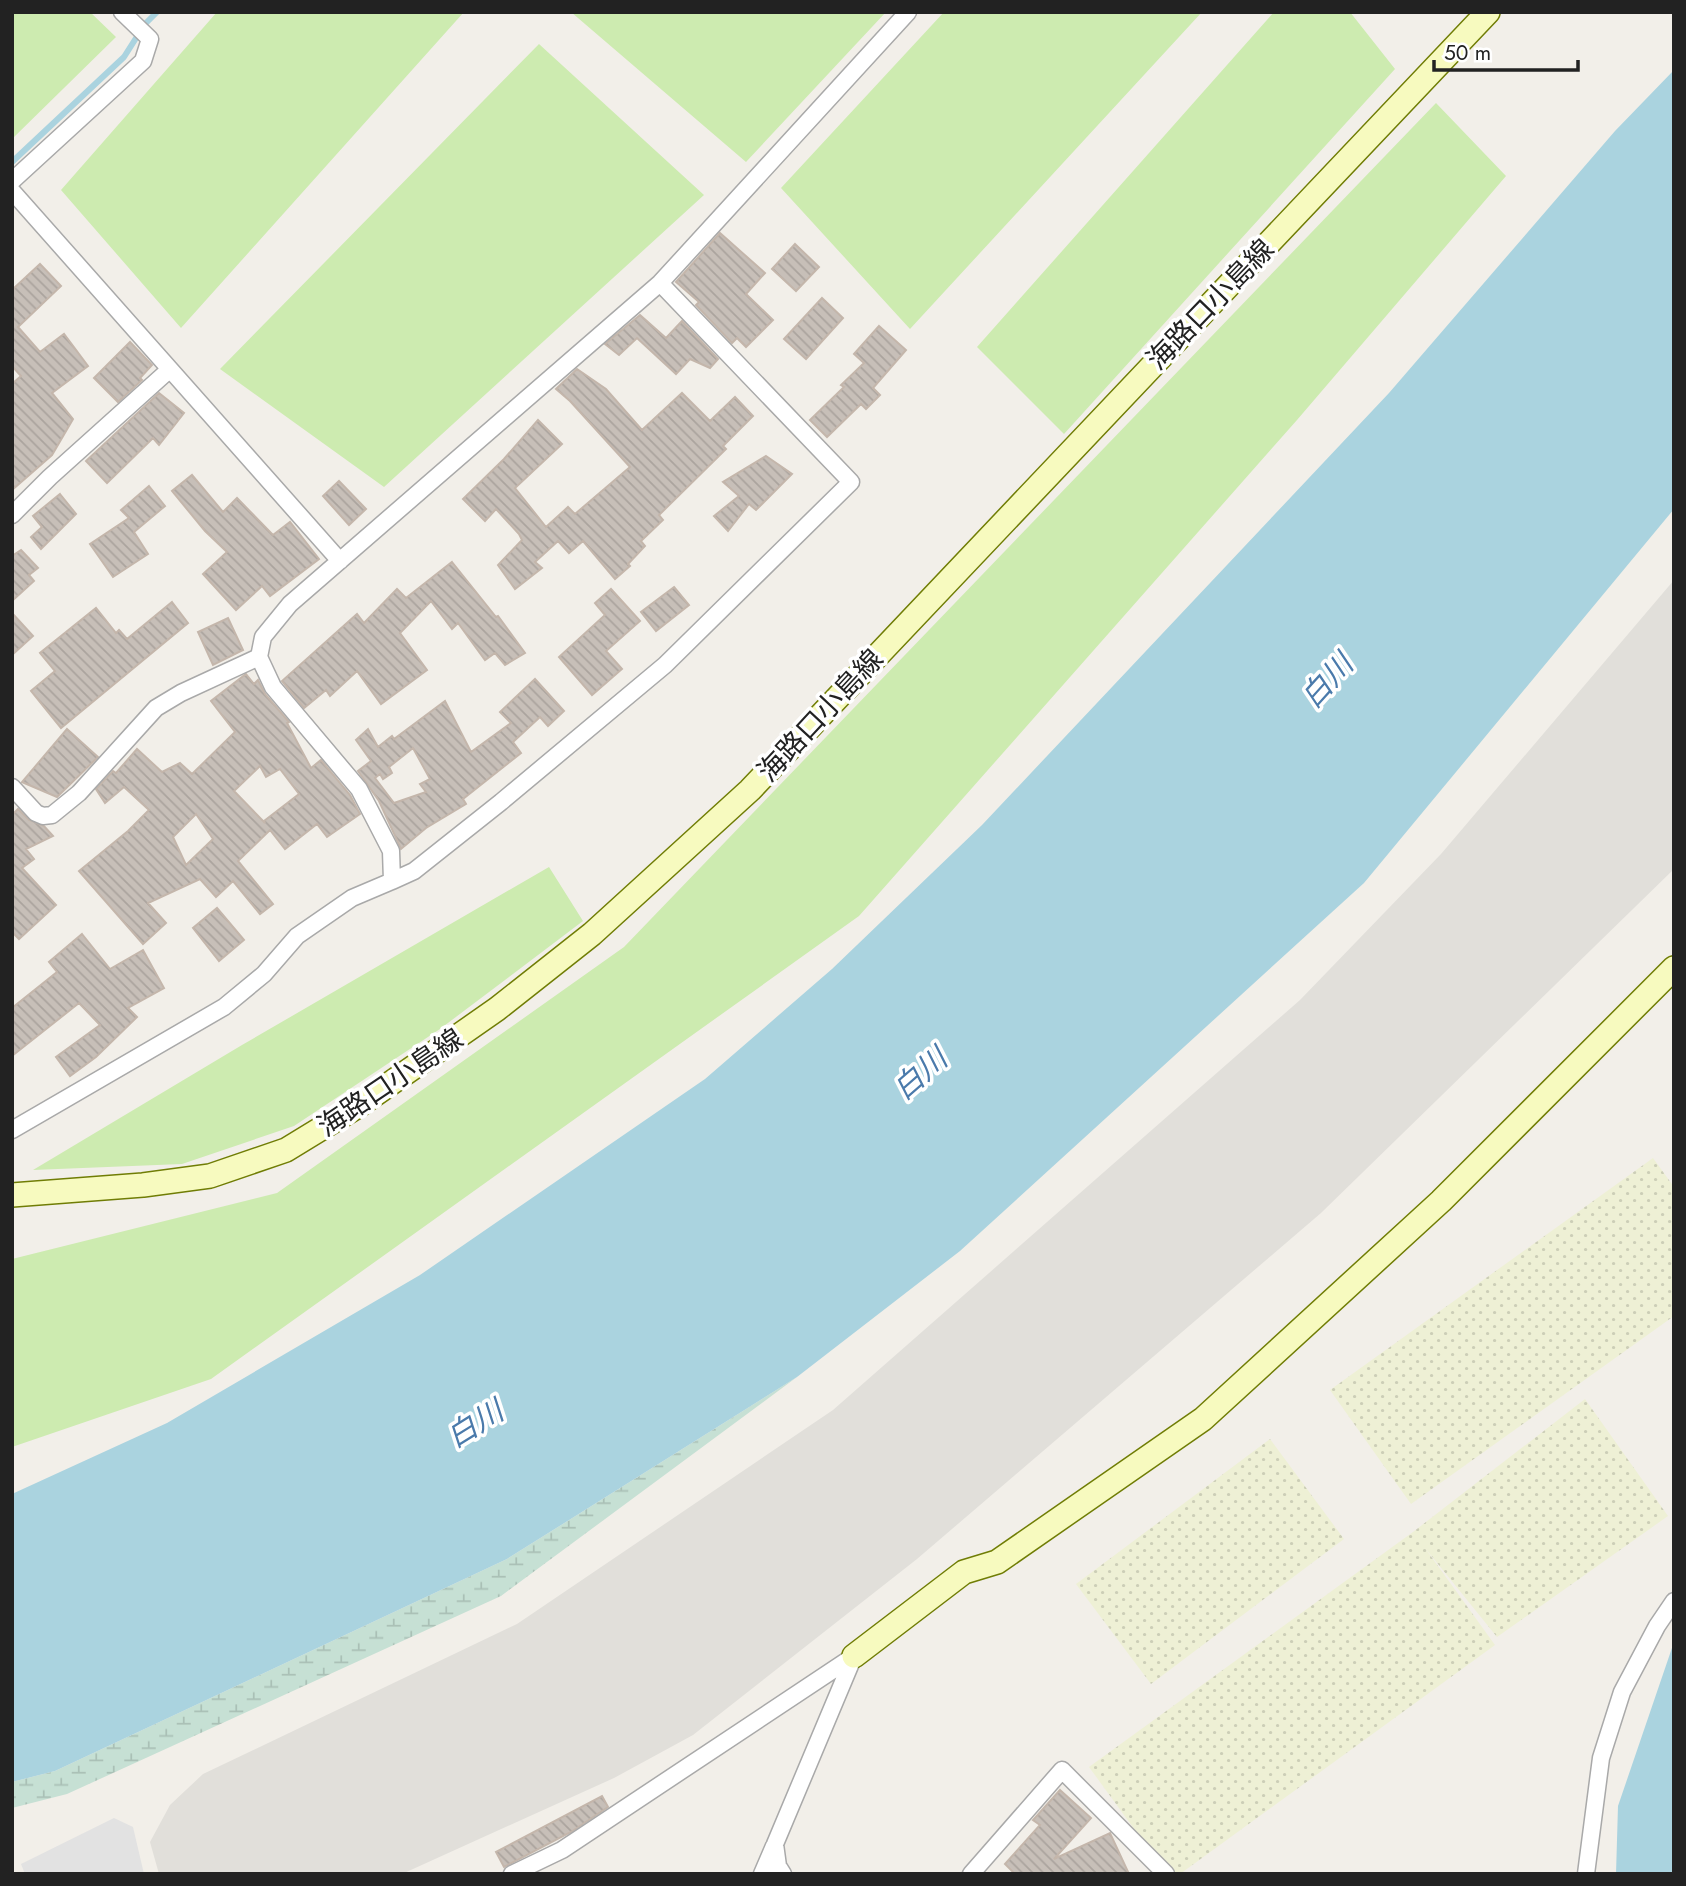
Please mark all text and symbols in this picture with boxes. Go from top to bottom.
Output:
scale bar [1434,28,1578,72]
text: 50 m [1444,38,1491,68]
street label: 海路口小島線 [1137,230,1283,379]
street label: 海路口小島線 [748,640,893,791]
water label: 白川 [1291,642,1365,717]
street label: 海路口小島線 [309,1018,471,1146]
water label: 白川 [883,1036,959,1110]
water label: 白川 [438,1388,514,1458]

